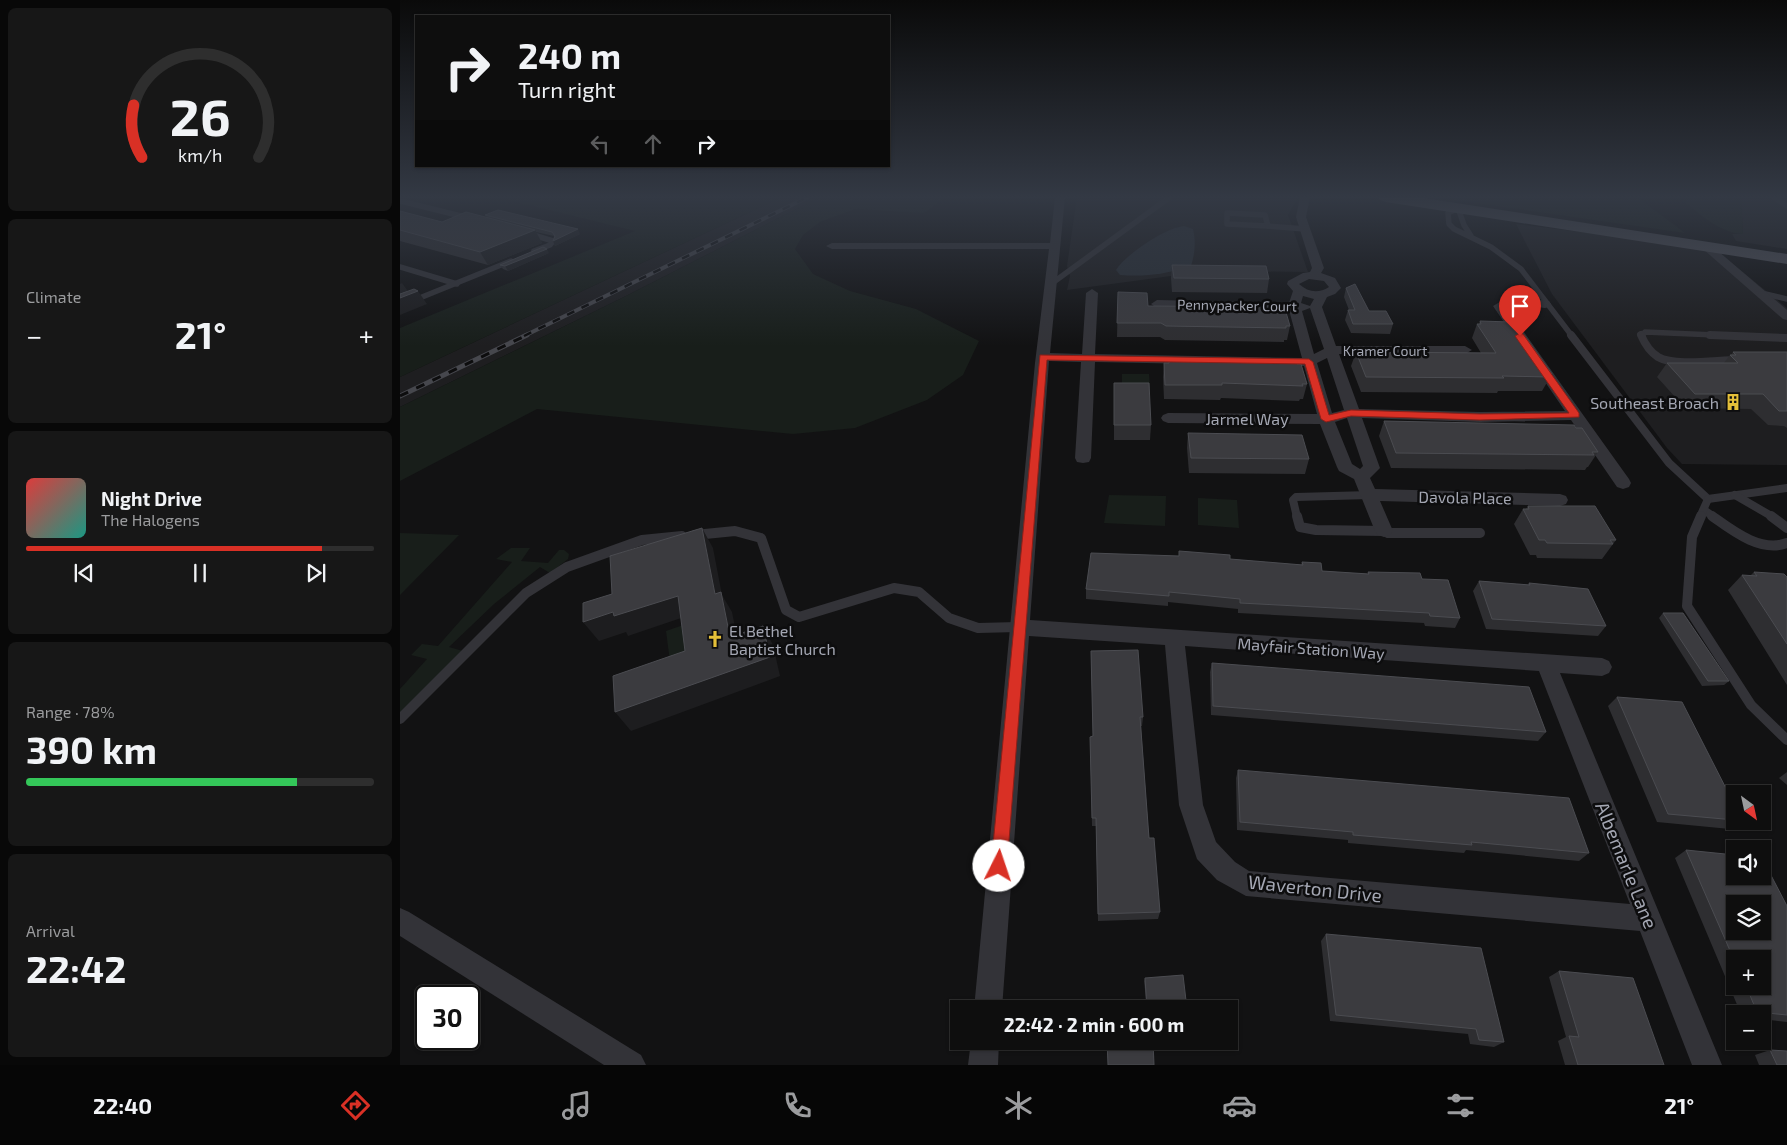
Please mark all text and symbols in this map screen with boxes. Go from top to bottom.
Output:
text: 240 m [518,34,621,76]
icon: right [435,35,500,100]
text: Turn right [518,76,616,102]
text: 26 [170,84,230,146]
icon: left [586,130,614,158]
icon: ahead [639,130,667,158]
icon: right [692,130,720,158]
text: km/h [178,144,222,166]
pin [1499,285,1541,336]
text: Climate [26,287,81,306]
icon: arrive [1506,292,1534,320]
street label: Pennypacker Court [1177,295,1297,315]
text: 21° [175,311,226,357]
text: − [26,318,42,352]
text: + [359,318,374,352]
street label: Kramer Court [1343,342,1427,359]
building icon: Southeast Broach [1723,392,1743,412]
place label: Southeast Broach [1590,393,1719,412]
street label: Jarmel Way [1205,409,1289,428]
text: Night Drive [101,487,202,510]
street label: Davola Place [1418,487,1512,507]
text: The Halogens [101,510,200,529]
icon: previous [70,559,98,587]
icon: pause [186,559,214,587]
icon: next [302,559,330,587]
place label: El Bethel Baptist Church [729,621,836,658]
church icon: El Bethel Baptist Church [705,629,725,649]
street label: Mayfair Station Way [1237,633,1386,663]
text: Range · 78% [26,702,115,721]
text: 390 km [26,726,157,772]
north arrow [1726,785,1771,830]
map controls [1726,785,1771,1050]
street label: Albemarle Lane [1591,798,1663,932]
position arrow [972,839,1024,891]
button: sound [1726,840,1771,885]
street label: Waverton Drive [1247,870,1383,906]
button: layers [1726,895,1771,940]
text: Arrival [26,921,75,940]
text: 22:42 [26,945,126,991]
button: + [1726,950,1771,995]
speed limit sign: 30 [415,985,480,1050]
button: − [1726,1005,1771,1050]
text: 22:42 · 2 min · 600 m [1004,1013,1184,1036]
icon: directions [338,1088,373,1123]
icon: music [559,1088,594,1123]
icon: phone [780,1088,815,1123]
icon: climate [1001,1088,1036,1123]
icon: car [1222,1088,1257,1123]
icon: filters [1443,1088,1478,1123]
text: 22:40 [93,1092,152,1118]
text: 21° [1664,1092,1694,1118]

